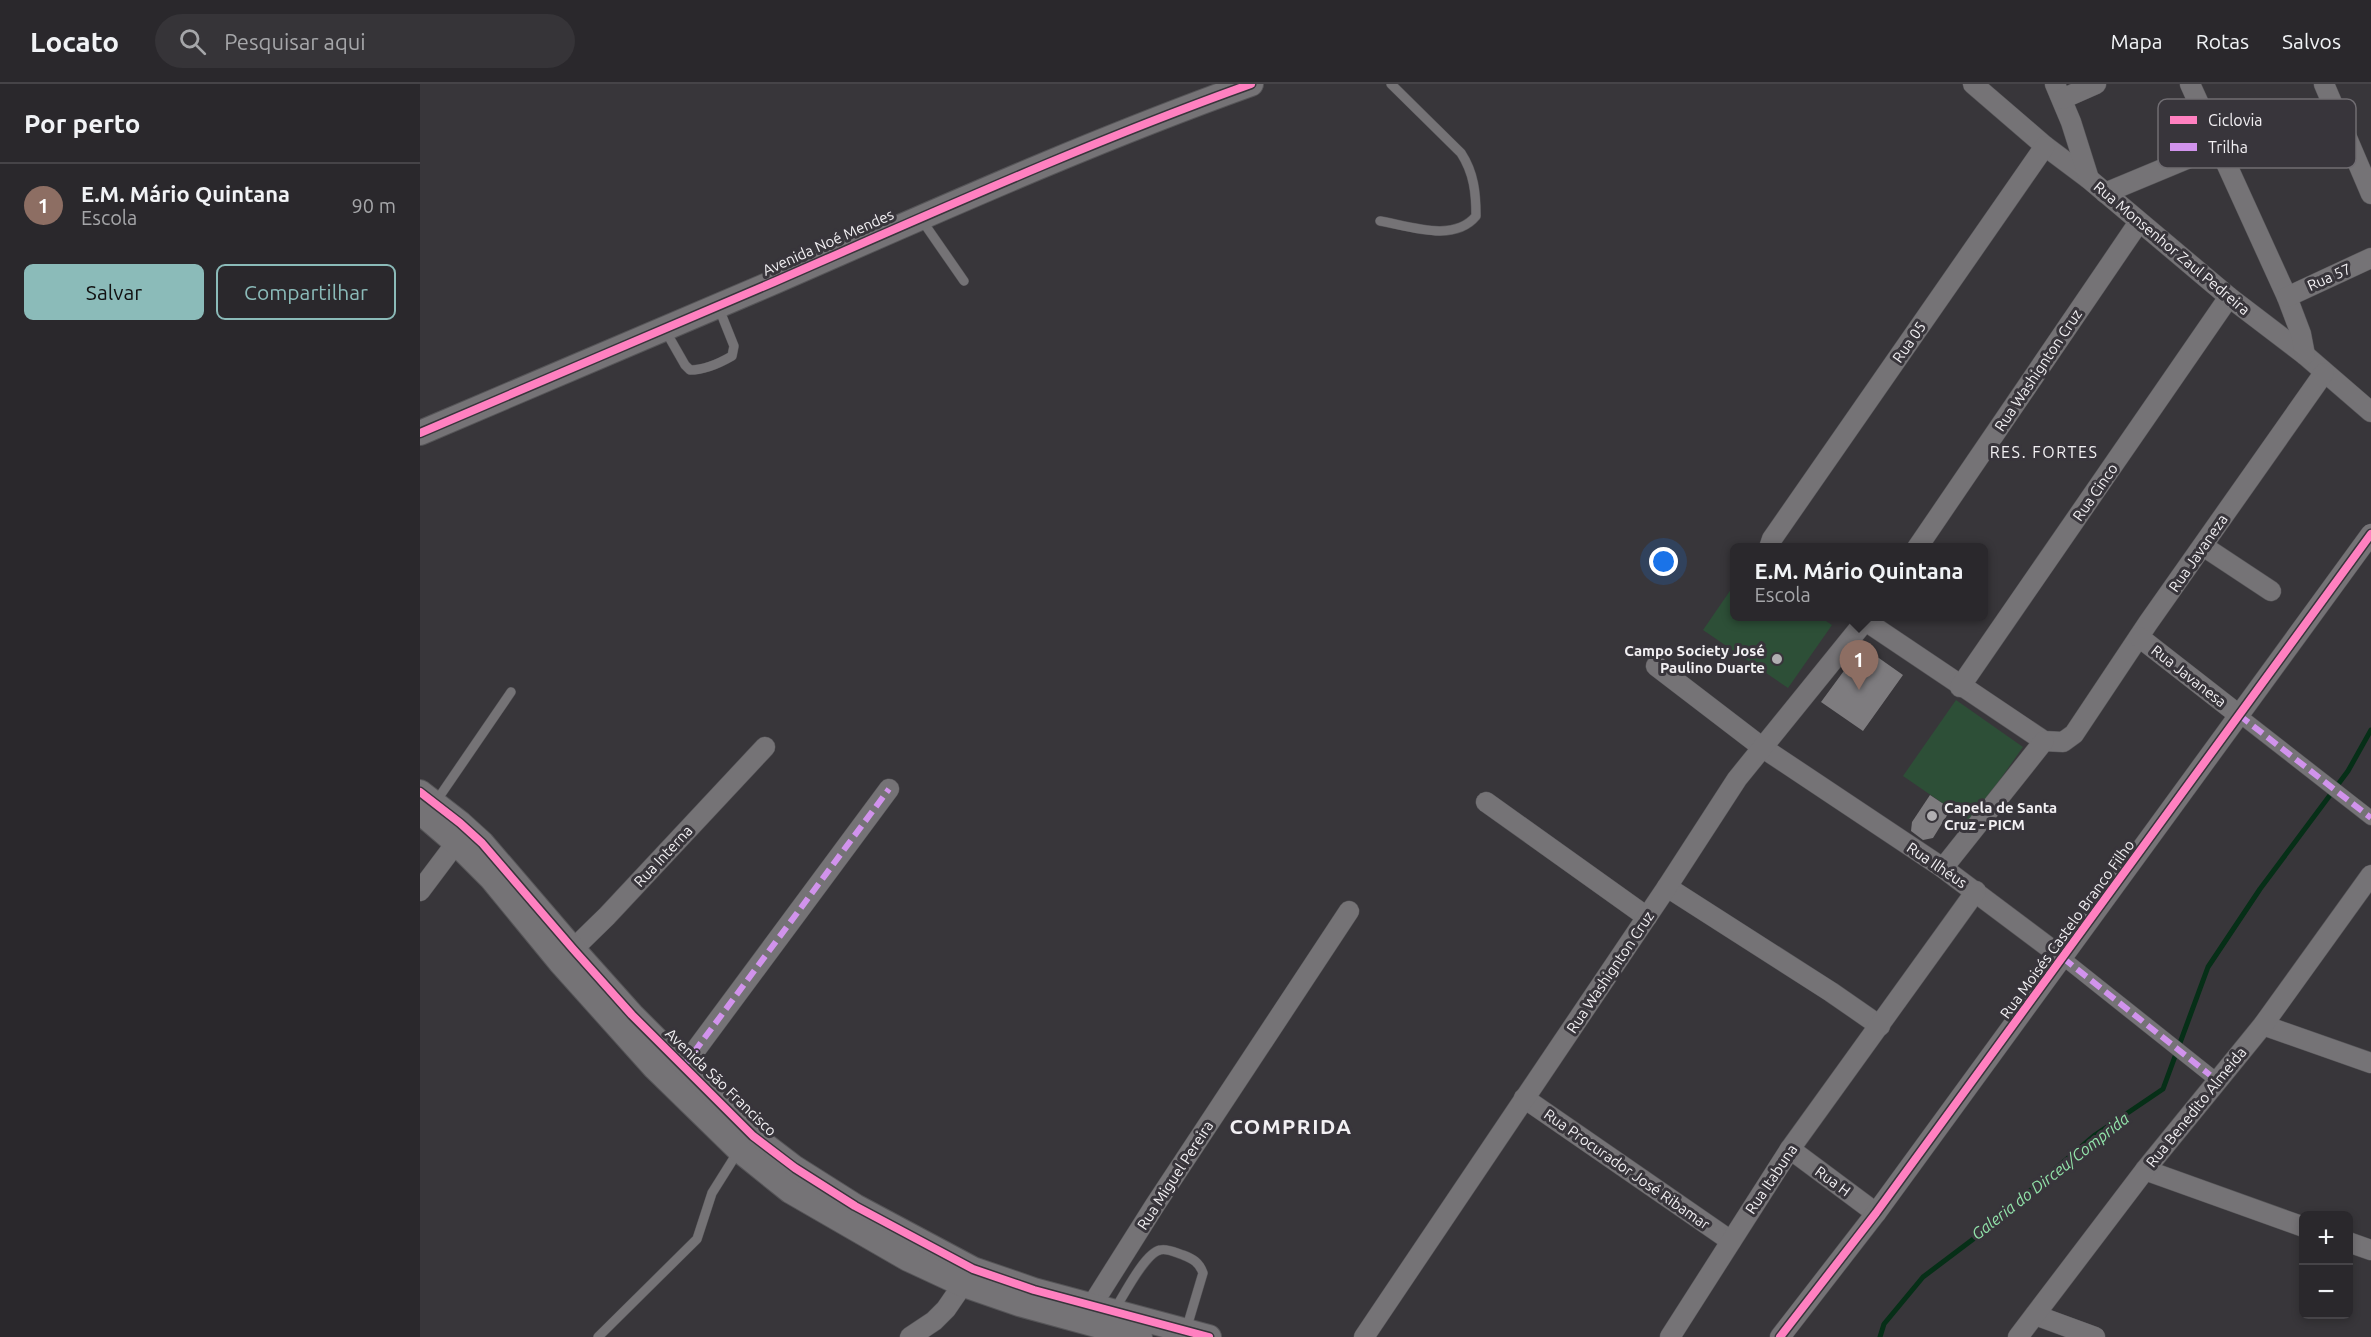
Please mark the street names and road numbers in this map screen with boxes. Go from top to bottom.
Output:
street label: Rua Monsenhor Zaul Pedreira [2091,178,2253,318]
street label: Avenida Noé Mendes [760,205,896,279]
street label: Rua 57 [2305,260,2353,294]
street label: Rua Washignton Cruz [1991,306,2085,434]
street label: Rua 05 [1889,318,1929,366]
street label: Rua Cinco [2069,460,2121,524]
street label: Rua Javaneza [2165,511,2231,595]
street label: Rua Javanesa [2148,642,2230,710]
street label: Rua Interna [630,822,696,890]
street label: Rua Moisés Castelo Branco Filho [1997,836,2137,1022]
street label: Rua Ilhéus [1904,839,1970,891]
street label: Rua Washignton Cruz [1563,908,1657,1036]
street label: Avenida São Francisco [662,1025,780,1139]
street label: Rua Benedito Almeida [2142,1044,2250,1170]
street label: Rua Procurador José Ribamar [1541,1105,1713,1233]
street label: Rua Miguel Pereira [1133,1117,1217,1233]
street label: Rua Itabuna [1742,1141,1800,1217]
street label: Rua H [1812,1163,1854,1199]

